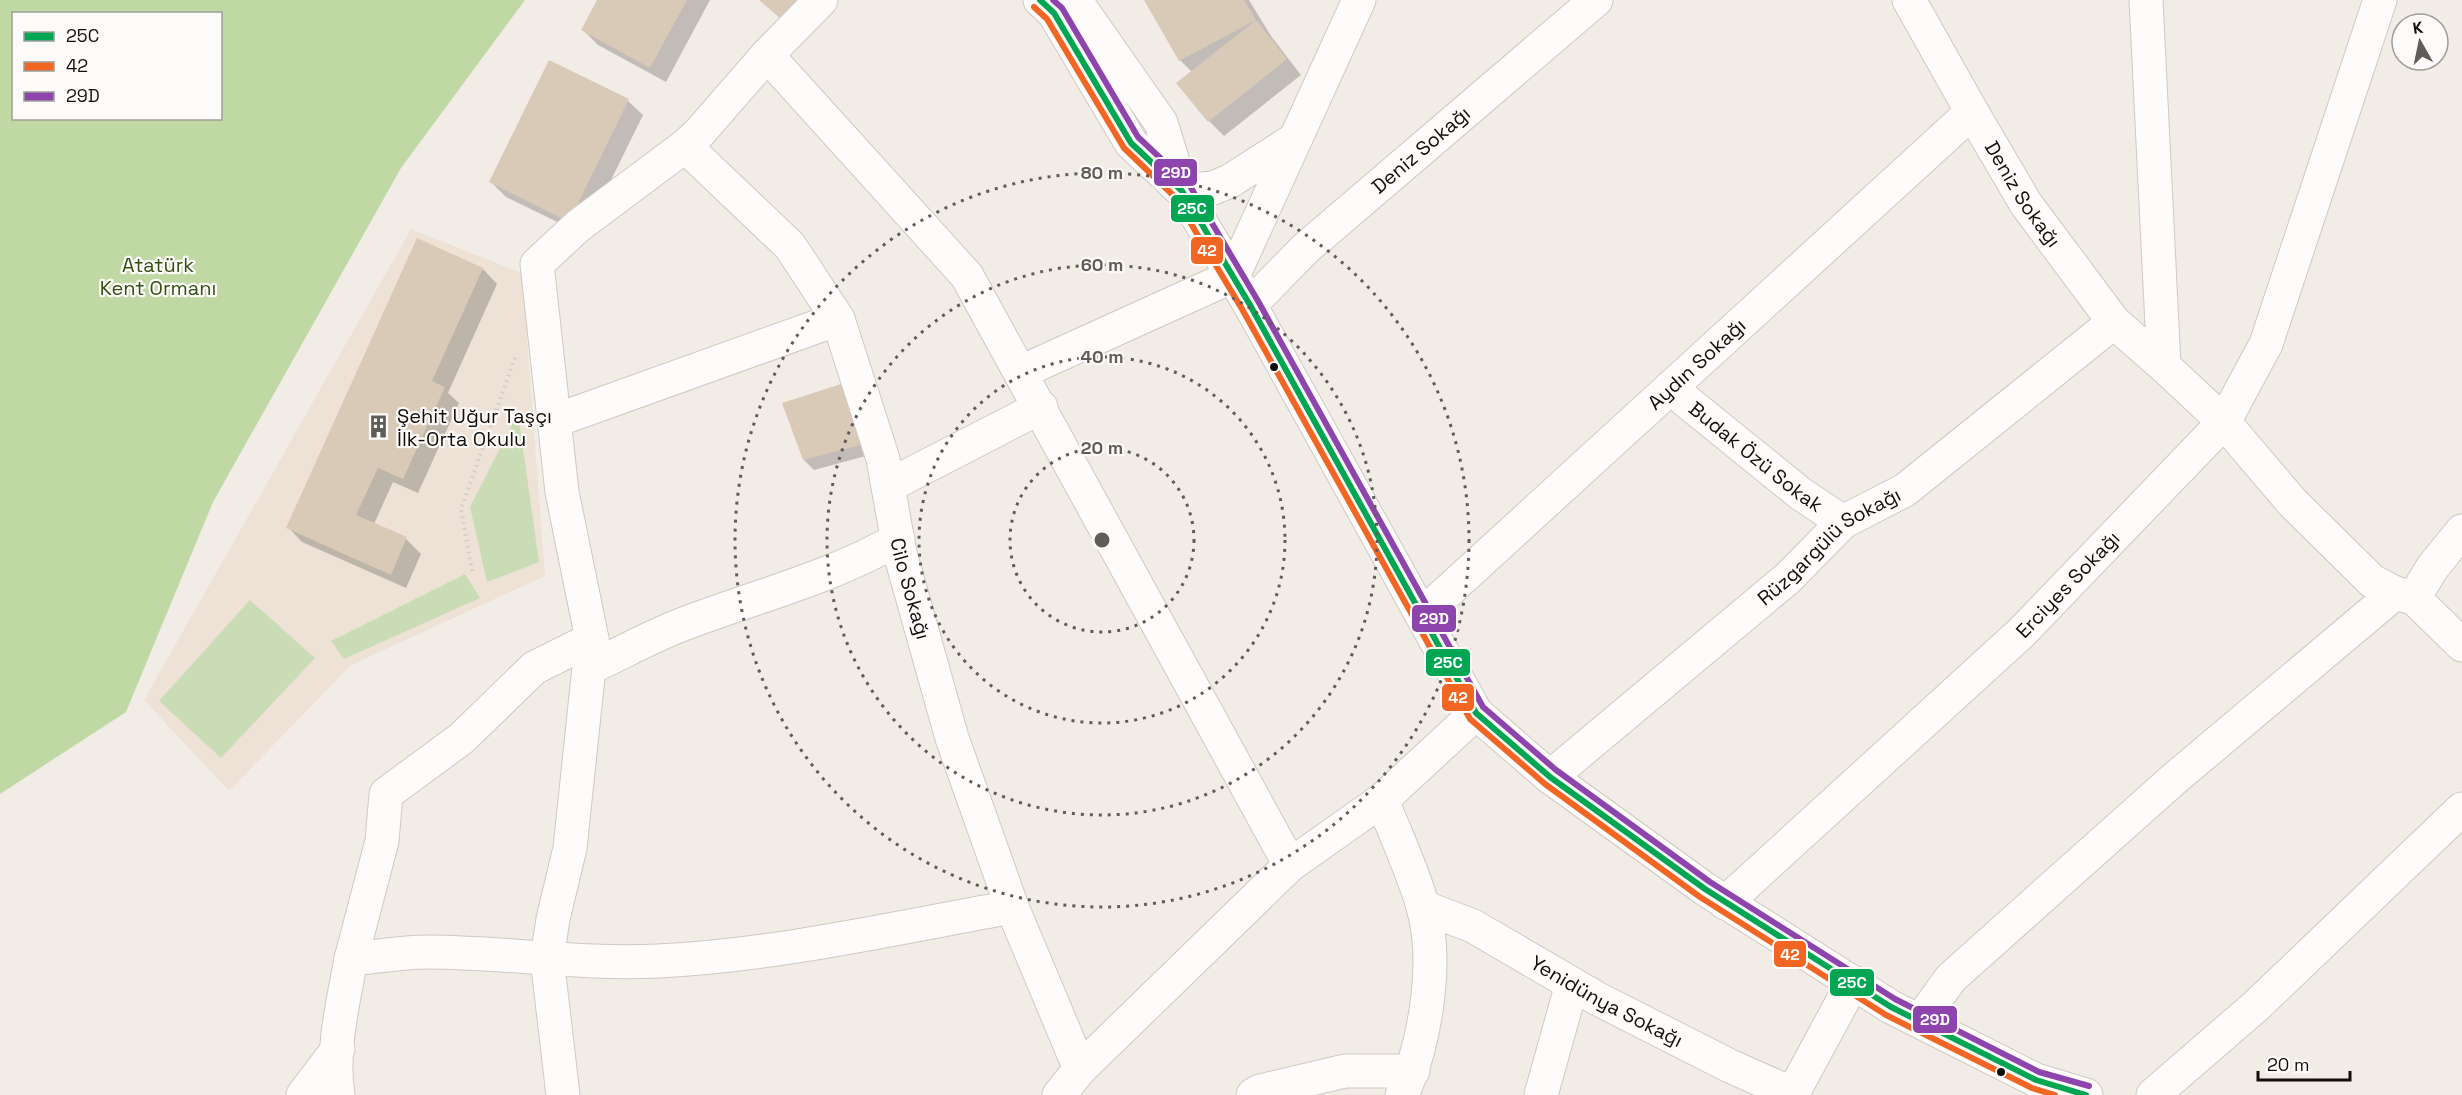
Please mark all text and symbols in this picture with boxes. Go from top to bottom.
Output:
legend [12,12,222,120]
north arrow [2390,12,2450,72]
text: K [2411,17,2424,39]
text: 25C [66,24,99,47]
text: 42 [66,54,88,77]
text: 29D [66,84,100,107]
street label: Deniz Sokağı [1366,100,1476,199]
street label: Deniz Sokağı [1979,136,2067,253]
line badge: 29D [1153,158,1198,187]
text: 80 m [1081,161,1123,184]
text: 29D [1161,162,1191,183]
line badge: 25C [1170,194,1215,223]
text: 25C [1177,198,1207,219]
line badge: 42 [1190,236,1224,265]
text: 42 [1197,240,1217,261]
park label: Atatürk Kent Ormanı [100,252,216,301]
text: 60 m [1081,253,1123,276]
street label: Aydın Sokağı [1642,312,1751,415]
text: 40 m [1080,345,1124,368]
unlabelled marker [1268,361,1280,373]
street label: Budak Özü Sokak [1683,395,1828,518]
place label: Şehit Uğur Taşçı İlk-Orta Okulu [397,403,552,452]
building icon: Şehit Uğur Taşçı İlk-Orta Okulu [366,414,392,440]
text: 20 m [1081,436,1123,459]
street label: Rüzgargülü Sokağı [1752,481,1905,611]
street label: Erciyes Sokağı [2010,525,2125,644]
centre of rings [1092,530,1112,550]
street label: Cilo Sokağı [885,536,937,642]
line badge: 29D [1411,604,1457,633]
text: 29D [1419,608,1449,629]
line badge: 25C [1425,648,1471,677]
text: 25C [1433,652,1463,673]
line badge: 42 [1441,683,1475,712]
text: 42 [1448,687,1468,708]
line badge: 42 [1773,940,1807,968]
text: 42 [1780,944,1800,965]
street label: Yenidünya Sokağı [1526,949,1687,1053]
line badge: 25C [1829,968,1875,997]
text: 25C [1837,972,1867,993]
line badge: 29D [1912,1005,1958,1034]
text: 29D [1920,1009,1950,1030]
scale bar [2258,1044,2350,1082]
text: 20 m [2267,1053,2310,1076]
unlabelled marker [1995,1066,2007,1078]

